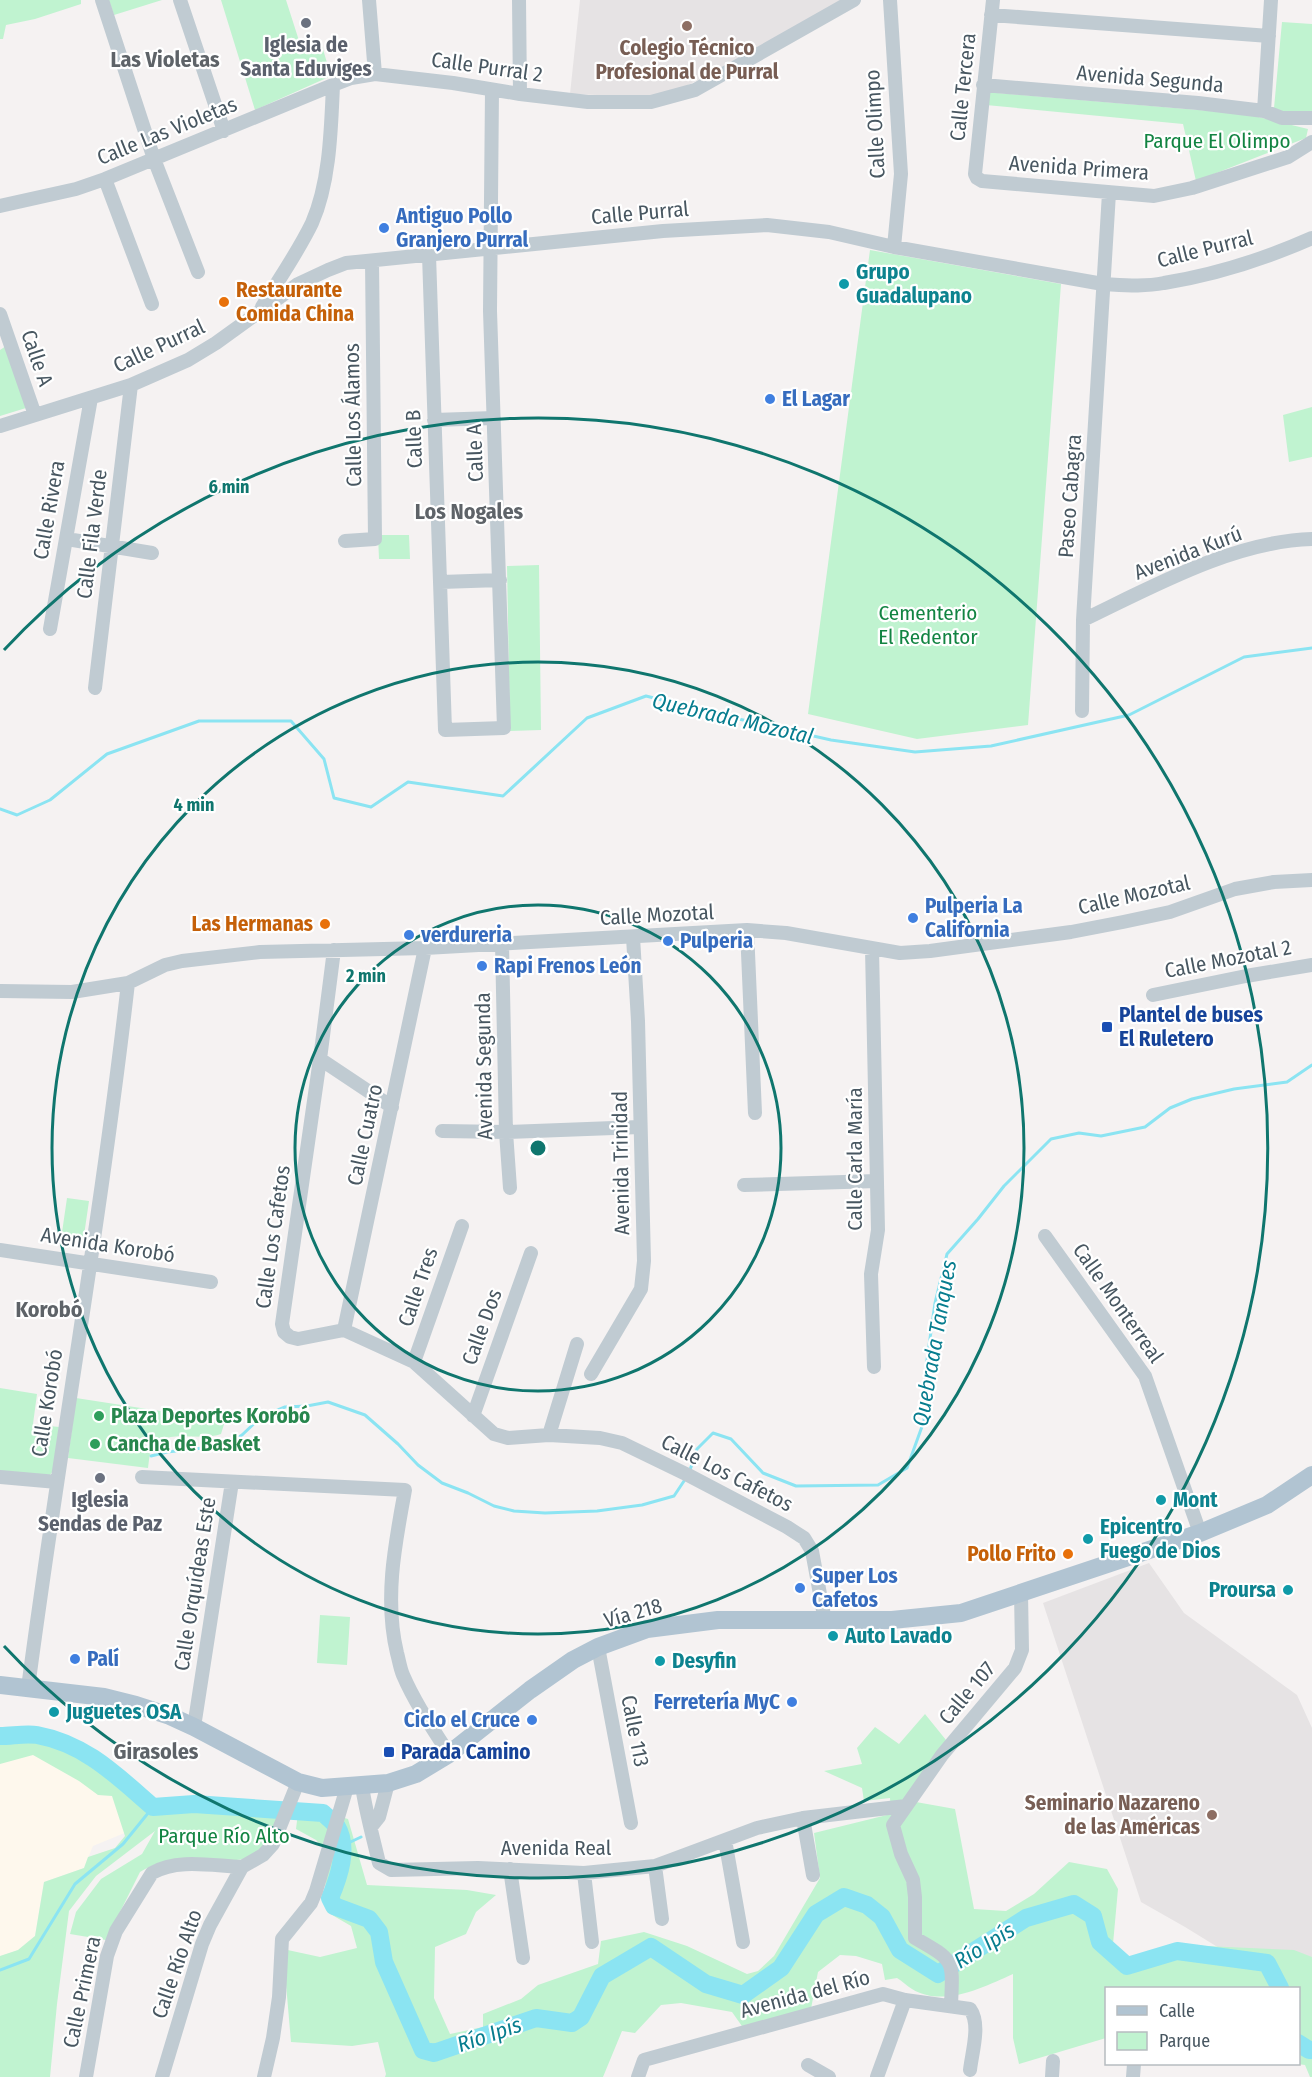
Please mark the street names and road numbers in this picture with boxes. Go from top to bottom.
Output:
street label: Calle Tercera [944,32,982,142]
street label: Calle Purral 2 [430,46,544,88]
street label: Avenida Segunda [1075,60,1225,98]
street label: Calle Olimpo [859,69,891,179]
street label: Calle Las Violetas [93,91,241,171]
street label: Avenida Primera [1008,150,1150,186]
street label: Calle Purral [590,196,690,230]
street label: Calle Purral [1154,224,1256,273]
street label: Calle Purral [109,313,209,378]
street label: Calle A [15,326,59,390]
street label: Calle Los Álamos [339,343,367,487]
street label: Calle B [400,409,428,469]
street label: Calle A [461,424,489,482]
street label: Paseo Cabagra [1053,433,1087,559]
street label: Calle Rivera [28,458,70,562]
street label: Calle Fila Verde [71,468,113,600]
street label: Avenida Kurú [1130,520,1246,586]
street label: Calle Mozotal [1075,869,1193,921]
street label: Calle Mozotal [599,899,715,931]
street label: Calle Mozotal 2 [1162,934,1294,984]
street label: Avenida Segunda [470,992,498,1140]
street label: Calle Cuatro [342,1082,388,1188]
street label: Calle Carla María [842,1087,868,1231]
street label: Avenida Trinidad [607,1091,635,1235]
street label: Calle Los Cafetos [250,1164,296,1310]
street label: Avenida Korobó [39,1222,177,1268]
street label: Calle Monterreal [1067,1238,1169,1368]
street label: Calle Tres [392,1244,444,1330]
street label: Calle Dos [456,1285,508,1369]
street label: Calle Korobó [26,1347,68,1459]
street label: Calle Los Cafetos [657,1429,797,1517]
street label: Calle Orquídeas Este [168,1495,222,1673]
street label: Vía 218 [601,1592,665,1634]
street label: Calle 107 [933,1656,1001,1730]
street label: Calle 113 [615,1693,655,1769]
street label: Avenida Real [501,1835,612,1861]
street label: Calle Río Alto [146,1906,208,2022]
street label: Calle Primera [57,1934,107,2050]
street label: Avenida del Río [737,1964,873,2024]

